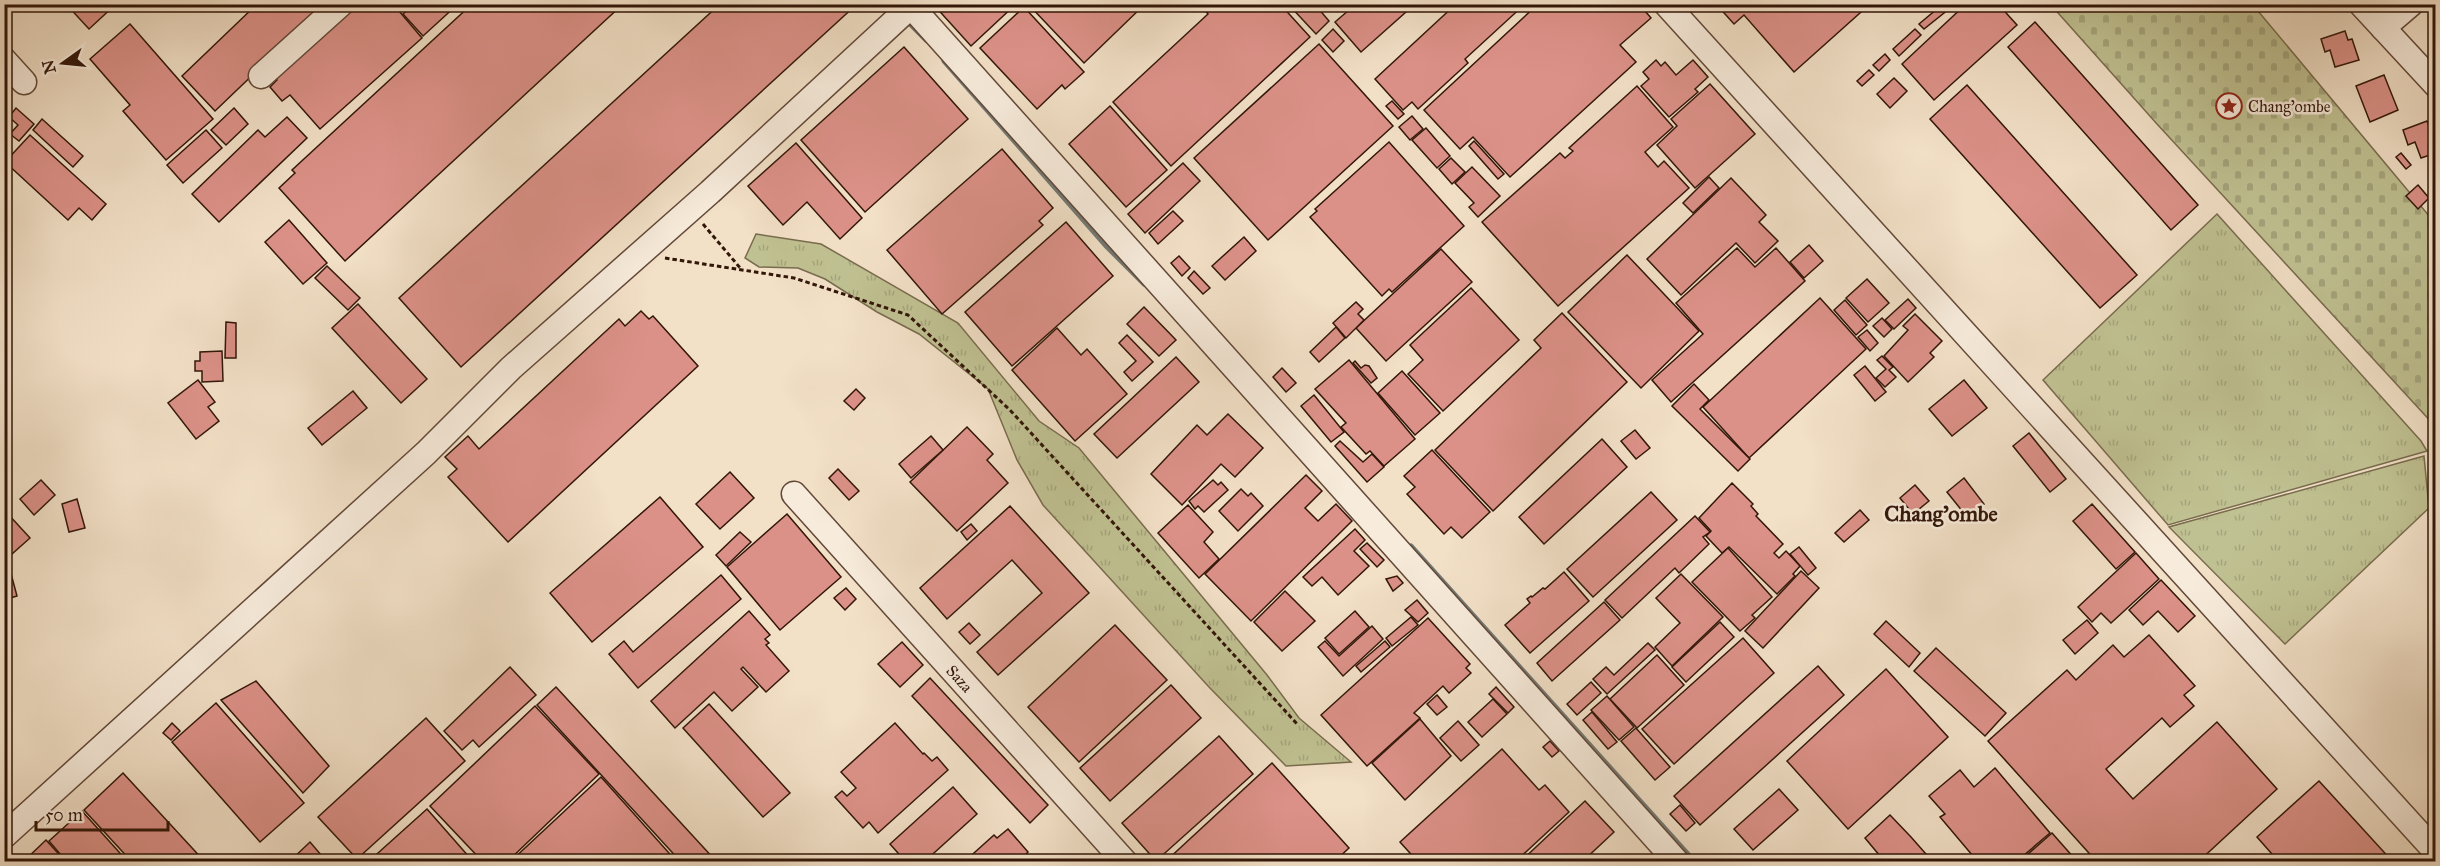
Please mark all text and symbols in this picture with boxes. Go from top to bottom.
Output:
north arrow [33,33,93,93]
text: N [38,57,60,76]
place icon: Chang'ombe [2214,91,2244,121]
place label: Chang'ombe [2248,97,2331,117]
district label: Chang'ombe [1884,500,1998,527]
street label: Saza [942,661,977,696]
scale bar [36,794,168,832]
text: 50 m [45,804,83,826]

